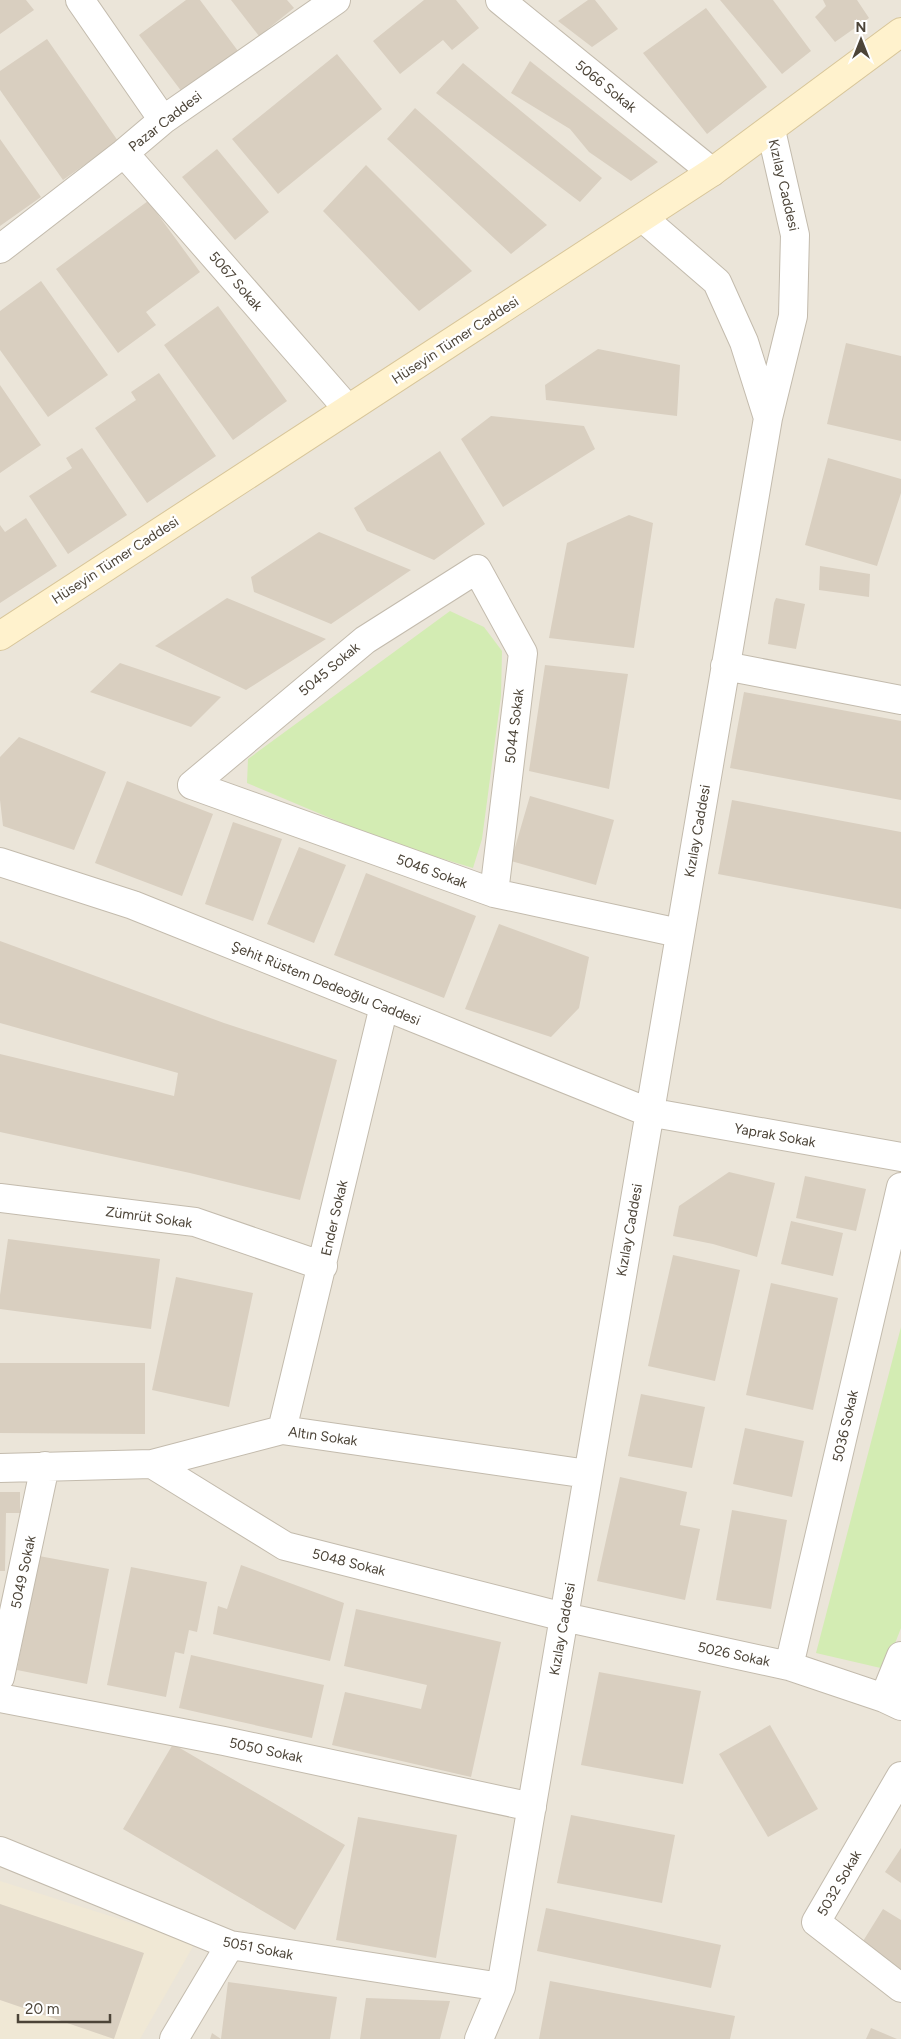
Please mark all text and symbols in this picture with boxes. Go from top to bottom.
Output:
north arrow [836,15,886,65]
text: N [856,19,866,36]
street label: 5066 Sokak [572,57,640,116]
street label: Pazar Caddesi [125,87,205,155]
street label: Kızılay Caddesi [765,137,802,233]
street label: 5067 Sokak [205,248,266,315]
street label: Hüseyin Tümer Caddesi [389,293,522,388]
street label: Hüseyin Tümer Caddesi [49,513,182,608]
street label: 5045 Sokak [295,639,363,700]
street label: 5044 Sokak [501,688,528,764]
street label: Kızılay Caddesi [681,783,714,879]
street label: 5046 Sokak [394,851,470,892]
street label: Şehit Rüstem Dedeoğlu Caddesi [229,938,423,1029]
street label: Yaprak Sokak [733,1120,817,1151]
street label: Ender Sokak [317,1178,352,1258]
street label: Kızılay Caddesi [613,1182,646,1278]
street label: Zümrüt Sokak [105,1203,194,1232]
street label: 5036 Sokak [829,1388,862,1464]
street label: Altın Sokak [287,1423,359,1450]
street label: 5049 Sokak [7,1534,40,1610]
street label: 5048 Sokak [310,1545,388,1580]
street label: Kızılay Caddesi [546,1581,579,1677]
street label: 5026 Sokak [696,1639,772,1670]
street label: 5050 Sokak [228,1734,304,1767]
street label: 5032 Sokak [814,1847,865,1919]
street label: 5051 Sokak [221,1933,295,1964]
scale bar [18,1992,110,2024]
text: 20 m [25,2000,59,2018]

